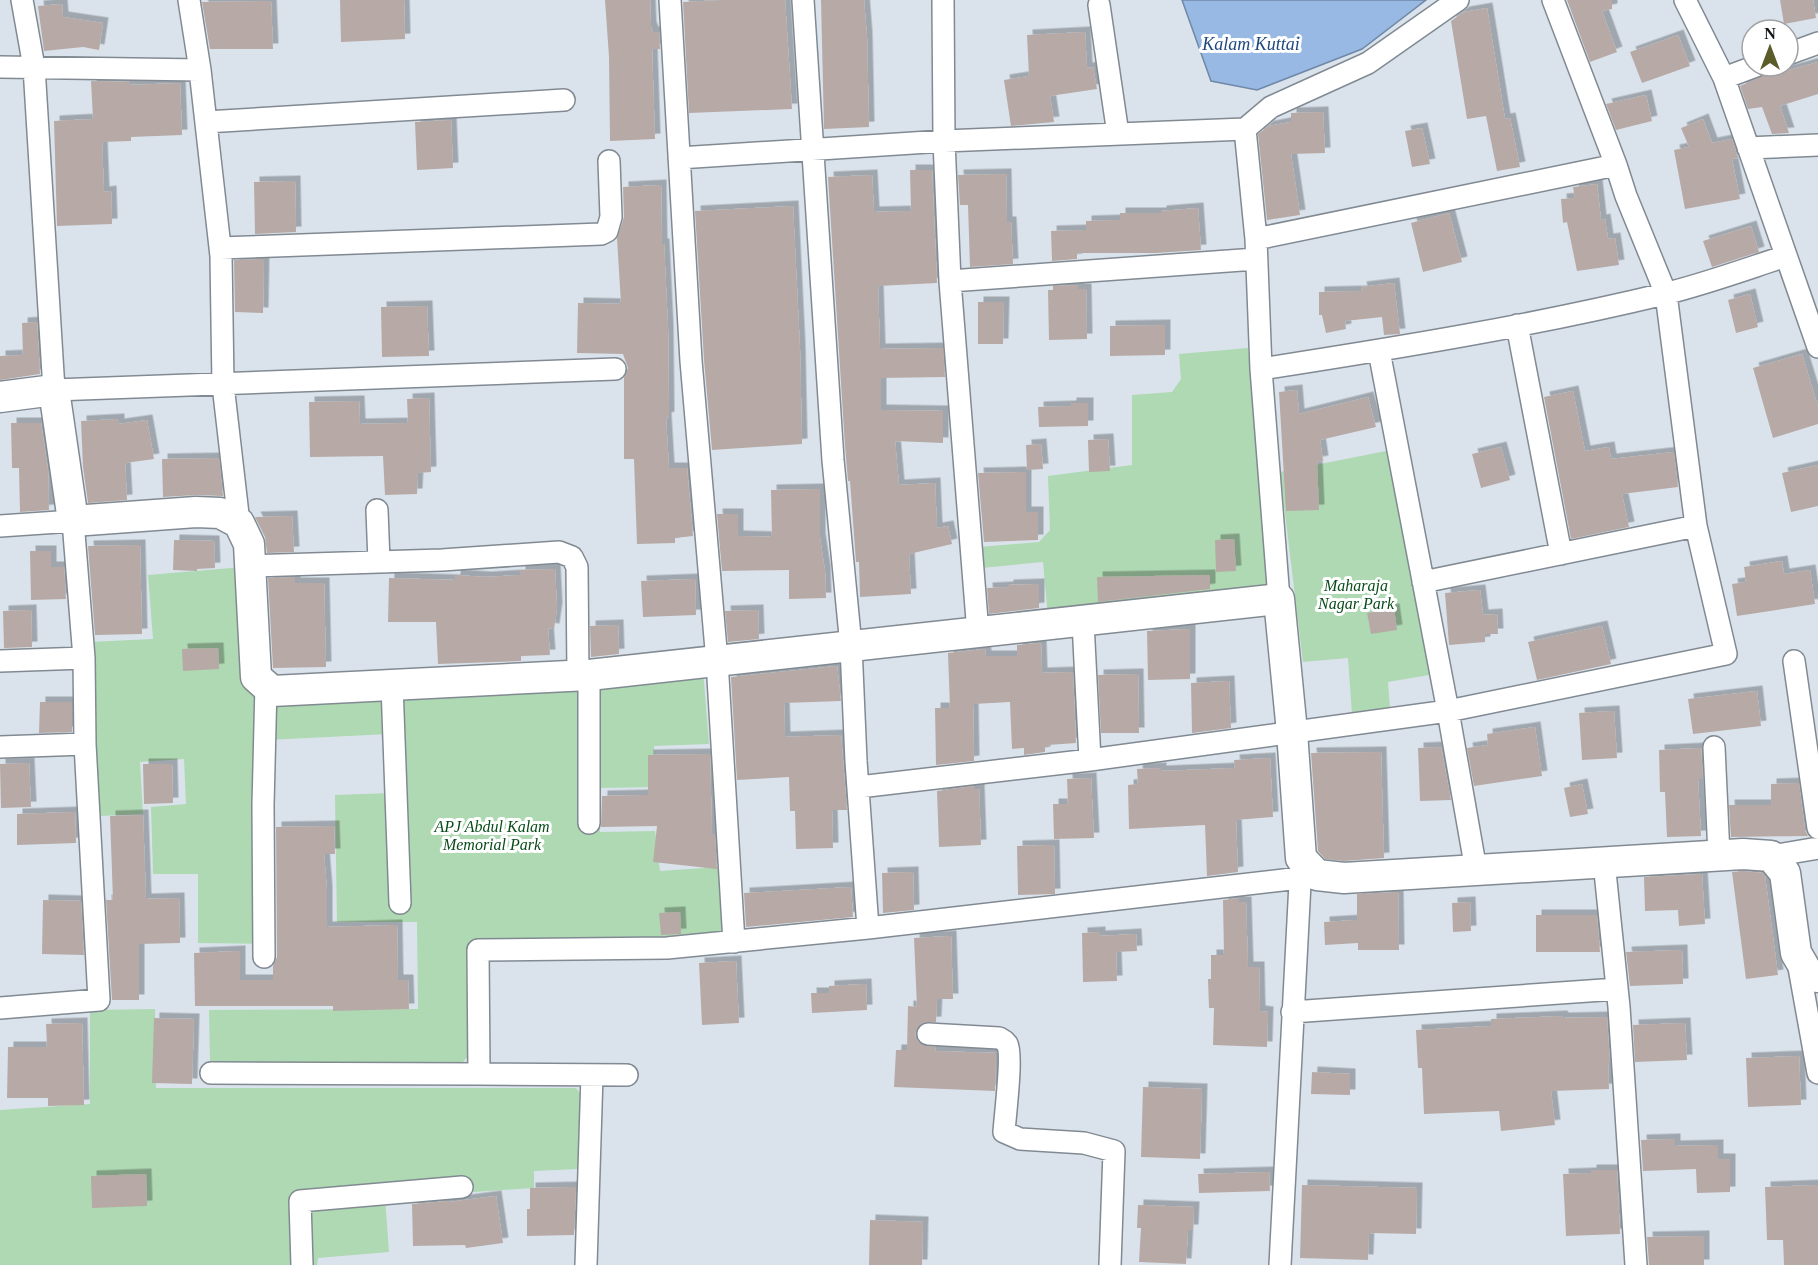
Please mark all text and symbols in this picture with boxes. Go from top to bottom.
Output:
north arrow [1740,18,1800,78]
text: N [1764,25,1776,42]
water label: Kalam Kuttai [1201,34,1300,54]
park label: Maharaja Nagar Park [1317,577,1395,613]
park label: APJ Abdul Kalam Memorial Park [433,818,550,853]

